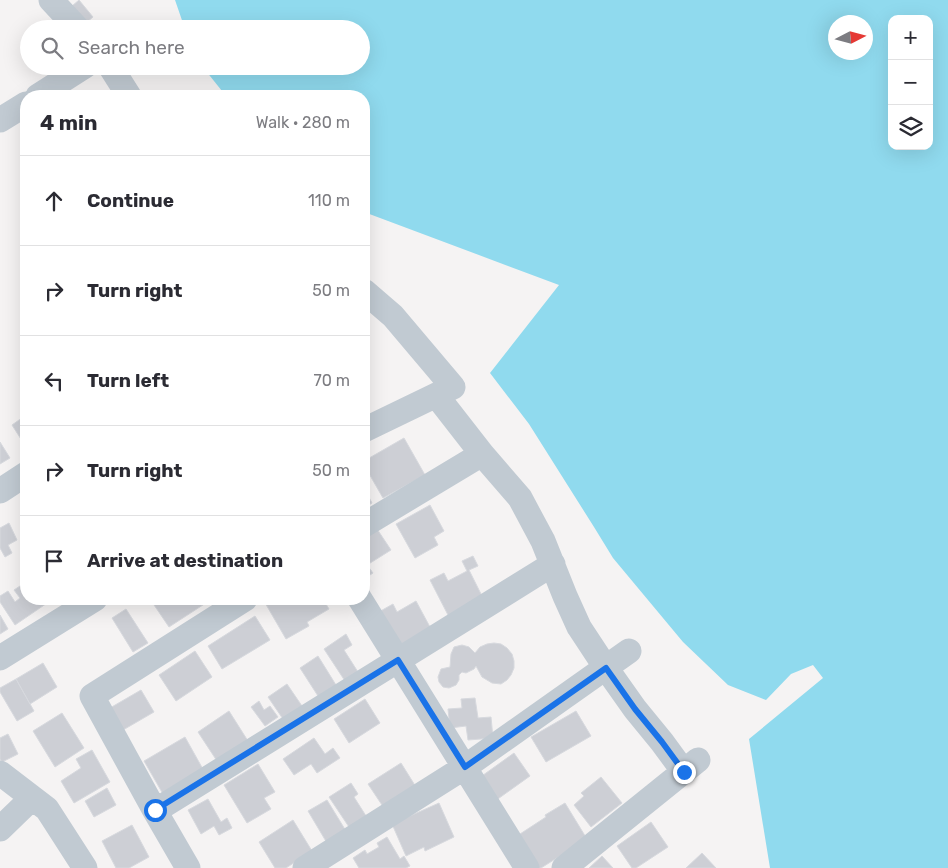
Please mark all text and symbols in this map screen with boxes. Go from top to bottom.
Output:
north arrow [828,15,873,60]
map controls [888,15,933,150]
button: + [888,15,933,60]
search box [20,20,370,75]
icon: search [38,34,66,62]
text: Search here [78,36,185,59]
button: − [888,60,933,105]
button: layers [888,105,933,150]
text: 4 min [40,110,98,135]
text: Walk · 280 m [256,113,350,132]
icon: ahead [40,187,68,215]
text: Continue [87,189,174,212]
text: 110 m [308,191,350,210]
icon: right [40,277,68,305]
text: Turn right [87,279,182,302]
text: 50 m [312,281,350,300]
icon: left [40,367,68,395]
text: Turn left [87,369,169,392]
text: 70 m [313,371,350,390]
icon: right [40,457,68,485]
text: Turn right [87,459,182,482]
text: 50 m [312,461,350,480]
icon: arrive [40,547,68,575]
text: Arrive at destination [87,549,283,572]
route end [673,761,696,784]
route start [144,799,167,822]

